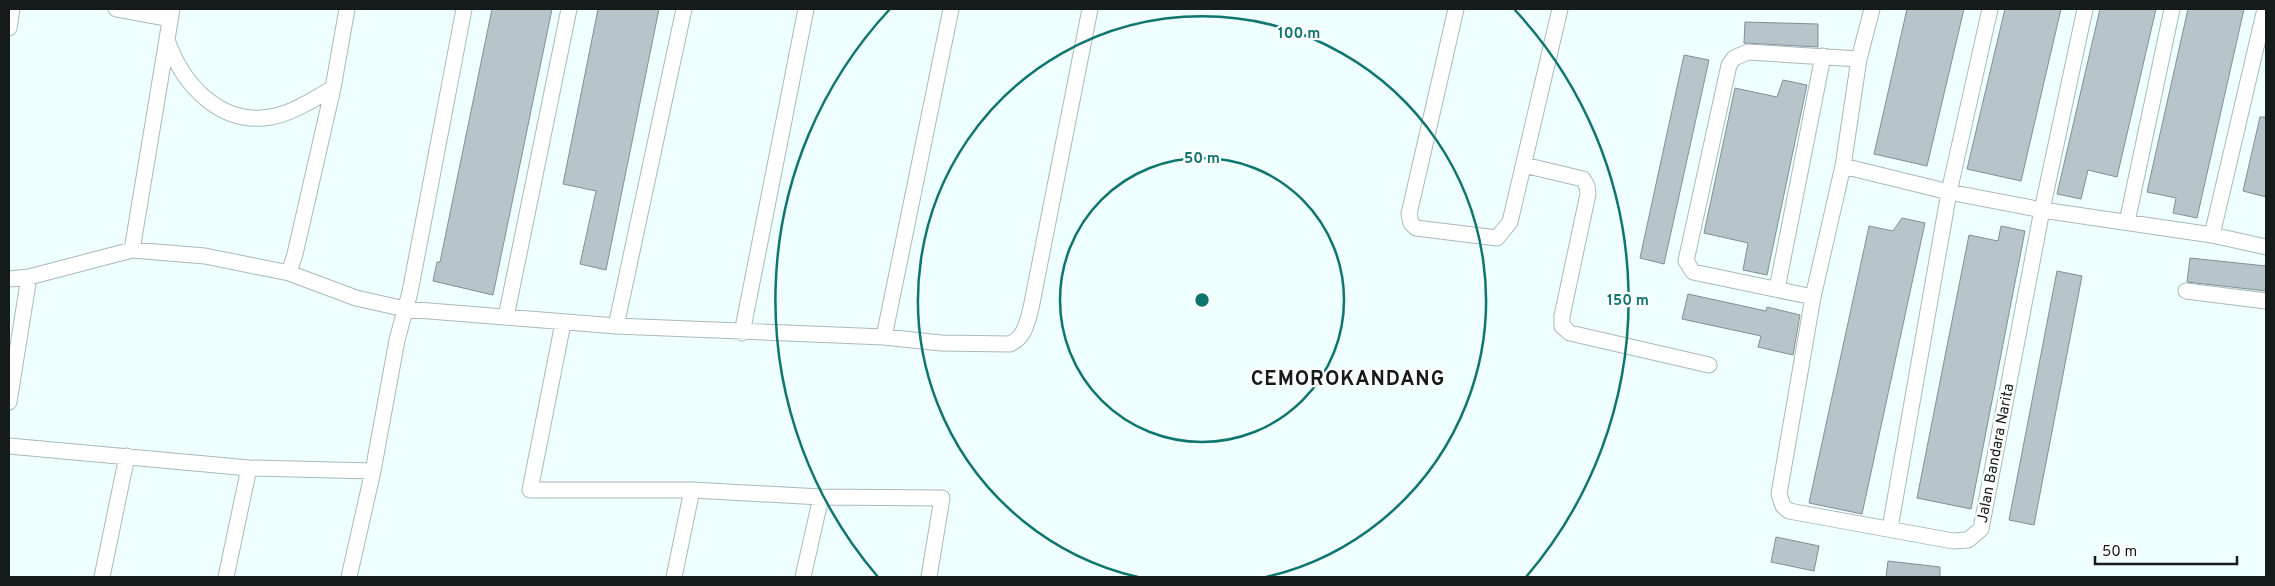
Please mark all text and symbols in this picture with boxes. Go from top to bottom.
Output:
text: 100 m [1278,25,1320,44]
text: 50 m [1184,150,1220,169]
centre of rings [1193,291,1211,309]
text: 150 m [1607,292,1649,311]
district label: CEMOROKANDANG [1251,367,1445,393]
street label: Jalan Bandara Narita [1974,382,2019,525]
scale bar [2095,534,2238,566]
text: 50 m [2102,543,2137,562]

